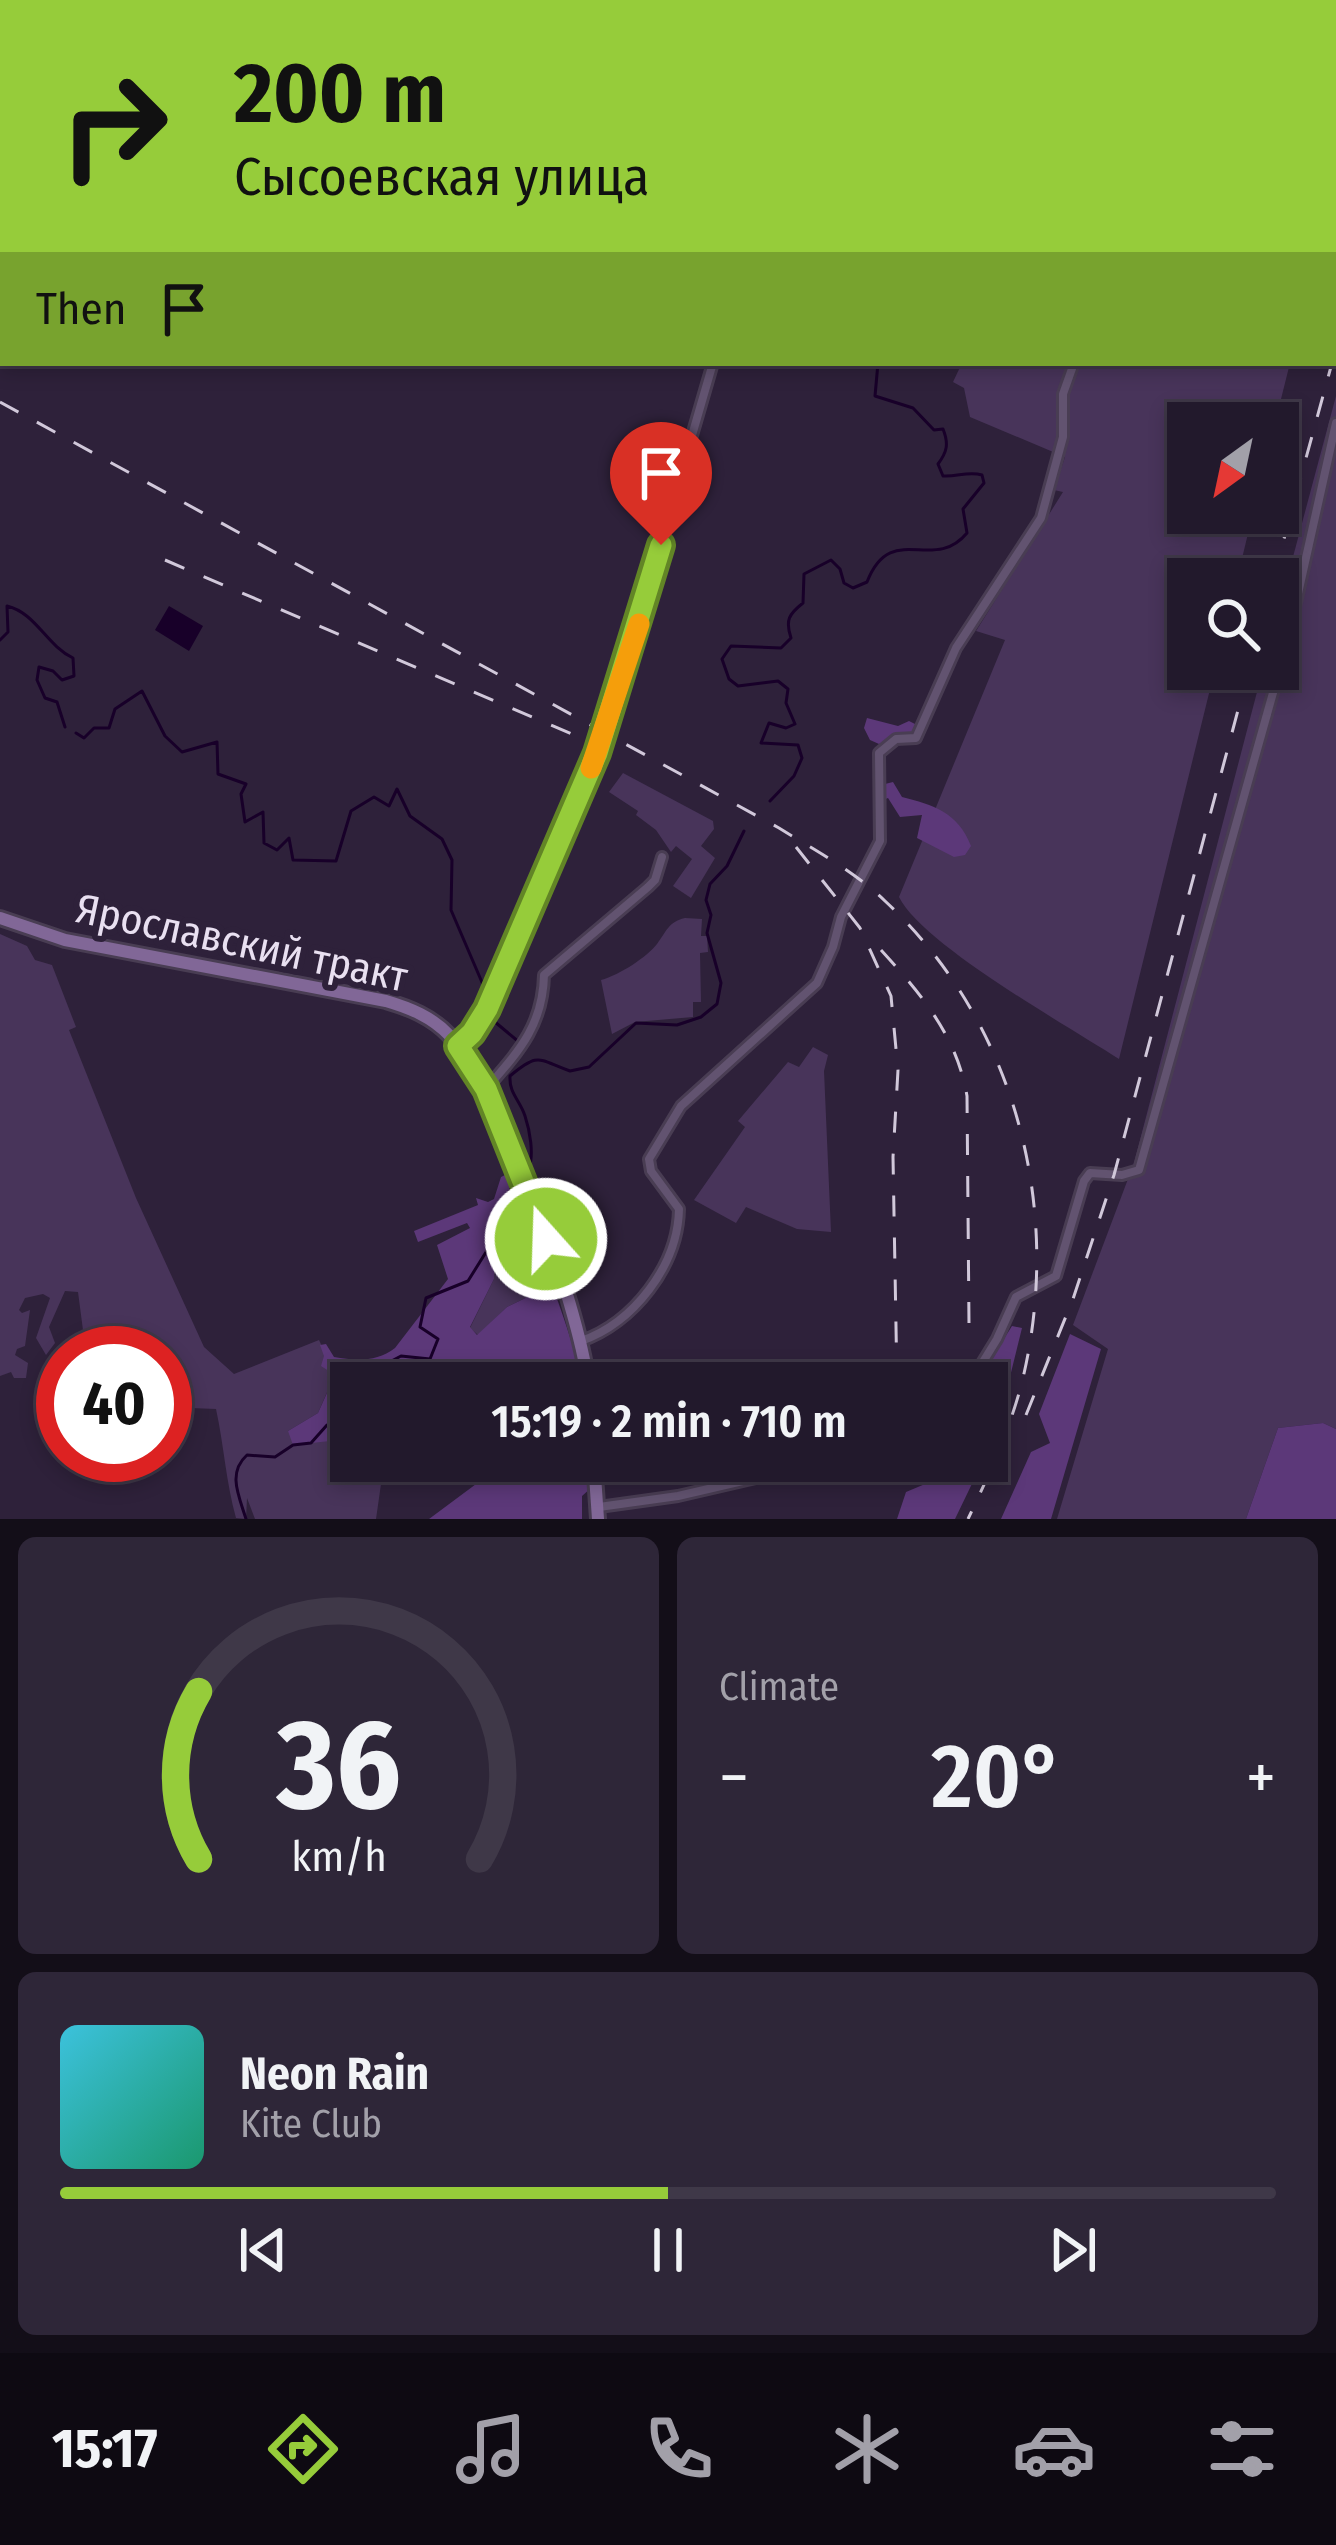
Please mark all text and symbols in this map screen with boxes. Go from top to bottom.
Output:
text: 200 m [234,43,446,144]
icon: right [36,48,192,204]
text: Сысоевская улица [234,145,649,209]
icon: arrive [151,276,217,342]
text: Then [36,282,127,336]
north arrow [1167,402,1299,534]
map controls [1167,402,1299,690]
pin [610,422,712,545]
icon: arrive [628,440,694,506]
button: search [1167,558,1299,690]
street label: Ярославский тракт [72,883,413,1003]
position arrow [483,1176,609,1302]
speed limit sign: 40 [36,1326,192,1482]
text: 15:19 · 2 min · 710 m [491,1395,847,1449]
text: Climate [719,1664,839,1710]
text: 36 [275,1691,401,1841]
text: 20° [931,1723,1063,1831]
text: − [719,1738,749,1817]
text: + [1246,1738,1276,1817]
text: km/h [291,1830,386,1881]
text: Neon Rain [240,2047,429,2101]
text: Kite Club [240,2101,382,2147]
icon: previous [230,2217,296,2283]
icon: pause [635,2217,701,2283]
icon: next [1040,2217,1106,2283]
icon: directions [261,2407,345,2491]
icon: music [449,2407,533,2491]
icon: phone [637,2407,721,2491]
icon: climate [825,2407,909,2491]
icon: car [1012,2407,1096,2491]
icon: filters [1200,2407,1284,2491]
text: 15:17 [52,2417,158,2481]

